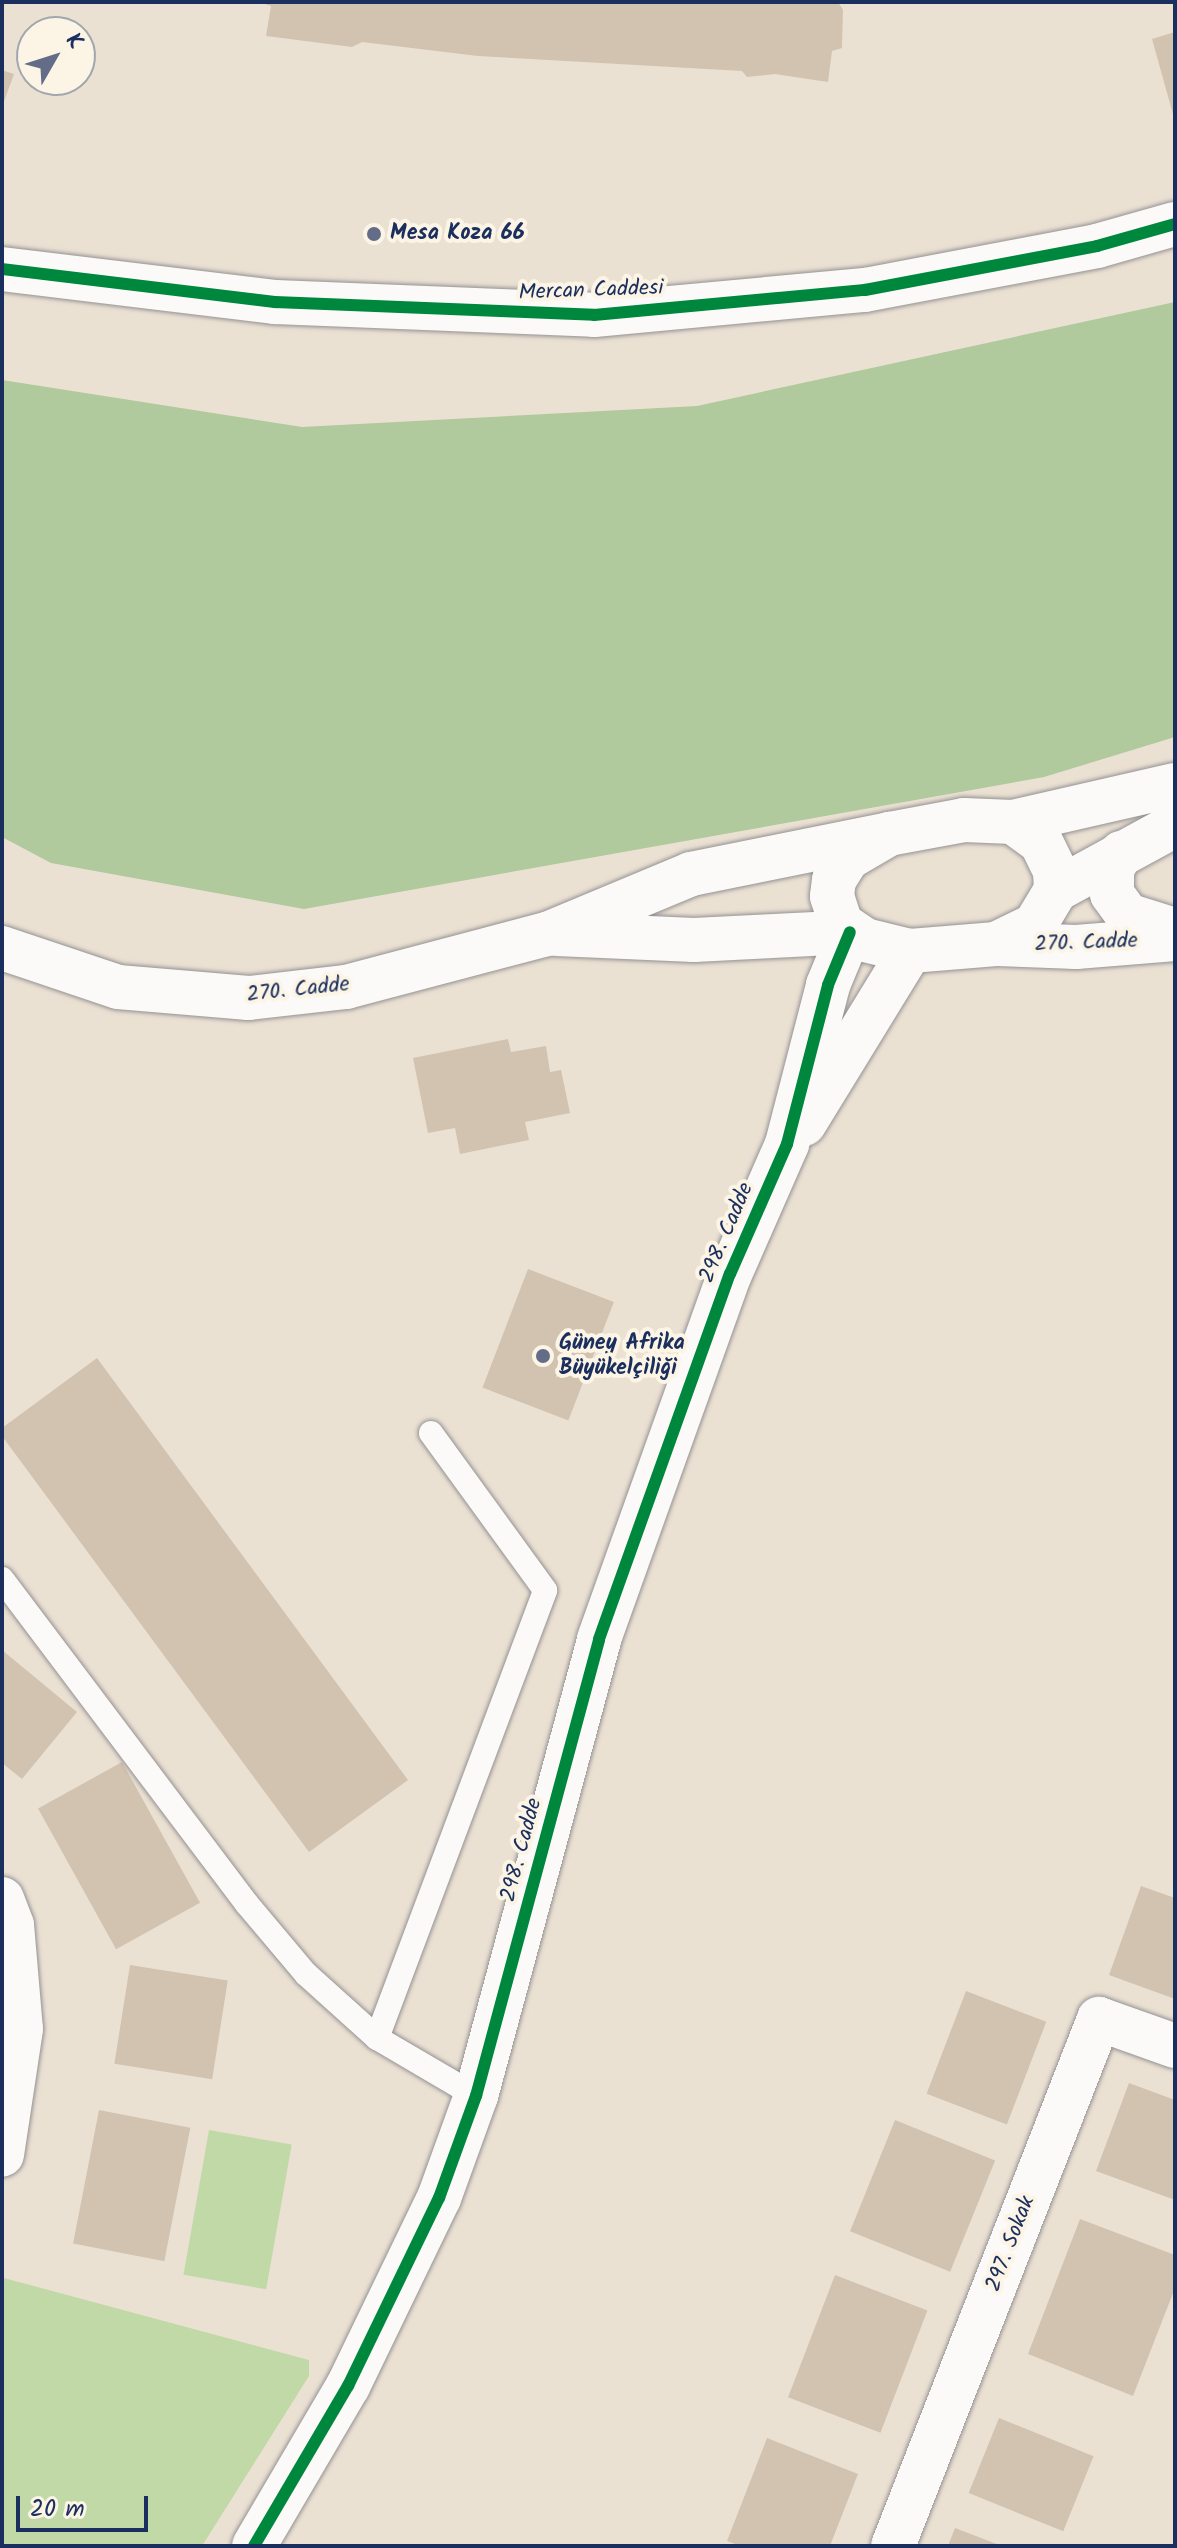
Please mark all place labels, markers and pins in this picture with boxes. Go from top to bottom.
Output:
place label: Mesa Koza 66 [390,221,525,247]
marker: Mesa Koza 66 [365,225,383,243]
place label: Güney Afrika Büyükelçiliği [559,1330,685,1382]
marker: Güney Afrika Büyükelçiliği [534,1347,552,1365]

